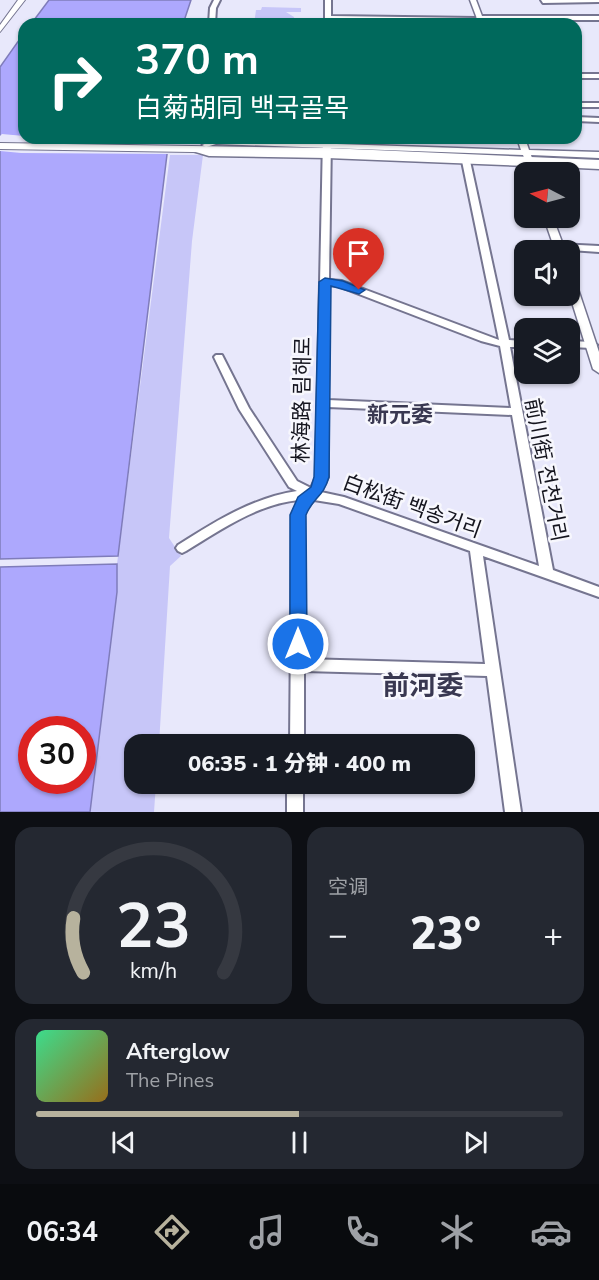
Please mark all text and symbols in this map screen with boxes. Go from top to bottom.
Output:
text: 370 m [135,32,259,89]
icon: right [36,42,114,120]
text: 白菊胡同 백국골목 [135,90,349,127]
north arrow [514,162,580,228]
map controls [514,162,580,384]
pin [333,228,384,290]
icon: arrive [342,237,375,270]
button: sound [514,240,580,306]
button: layers [514,318,580,384]
street label: 林海路 림해로 [287,337,317,463]
street label: 前川街 전천거리 [518,396,574,544]
district label: 新元委 [367,400,433,430]
street label: 白松街 백송거리 [339,468,485,544]
position arrow [266,612,330,676]
district label: 前河委 [383,668,464,705]
speed limit sign: 30 [18,716,96,794]
text: 06:35 · 1 分钟 · 400 m [188,749,411,779]
text: 空调 [328,874,368,901]
text: 23 [116,884,191,969]
text: 23° [410,904,481,965]
text: − [328,913,348,958]
text: + [543,913,563,958]
text: km/h [130,956,177,986]
text: Afterglow [126,1037,230,1067]
text: The Pines [126,1067,214,1094]
icon: previous [107,1126,140,1159]
icon: pause [283,1126,316,1159]
icon: next [459,1126,492,1159]
icon: directions [151,1211,193,1253]
icon: music [246,1211,288,1253]
icon: phone [341,1211,383,1253]
icon: climate [436,1211,478,1253]
icon: car [530,1211,572,1253]
text: 06:34 [26,1214,98,1251]

